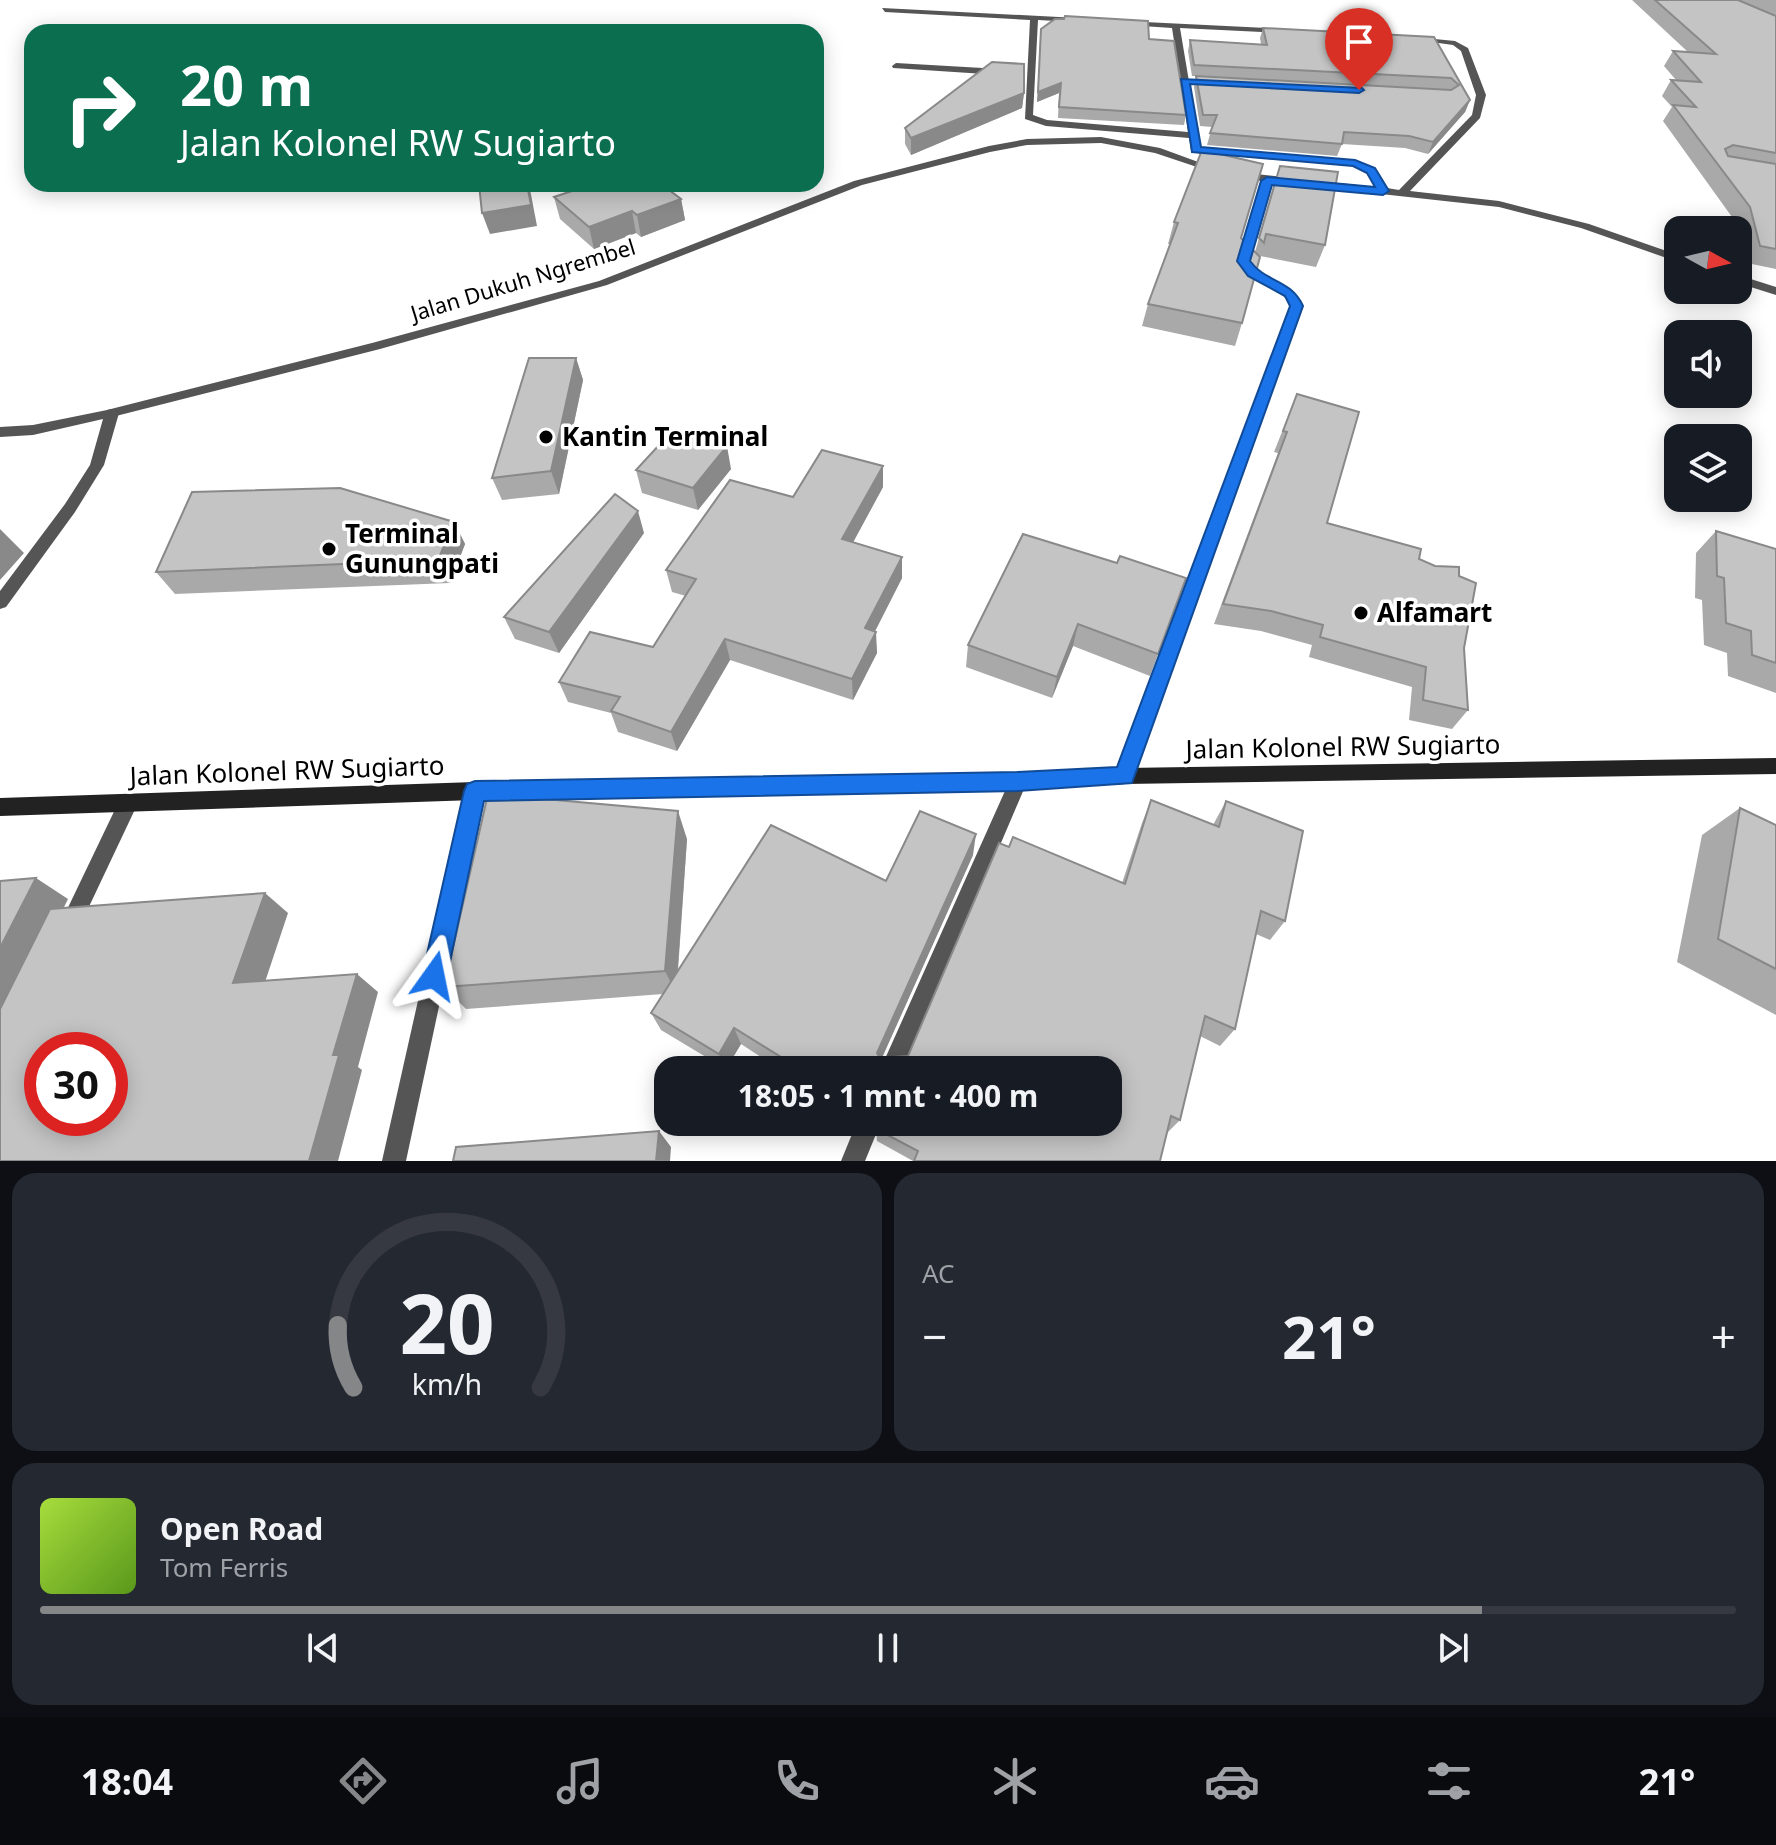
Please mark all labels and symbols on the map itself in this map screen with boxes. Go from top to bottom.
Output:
pin [1325,8,1393,90]
north arrow [1664,216,1752,304]
street label: Jalan Dukuh Ngrembel [405,231,639,328]
place label: Kantin Terminal [562,418,768,454]
marker: Kantin Terminal [537,428,555,446]
place label: Terminal Gunungpati [345,515,499,581]
marker: Terminal Gunungpati [320,540,338,558]
place label: Alfamart [1377,594,1492,630]
marker: Alfamart [1352,604,1370,622]
street label: Jalan Kolonel RW Sugiarto [1182,725,1501,767]
street label: Jalan Kolonel RW Sugiarto [126,747,445,794]
position arrow [392,934,476,1018]
speed limit sign: 30 [24,1032,128,1136]

